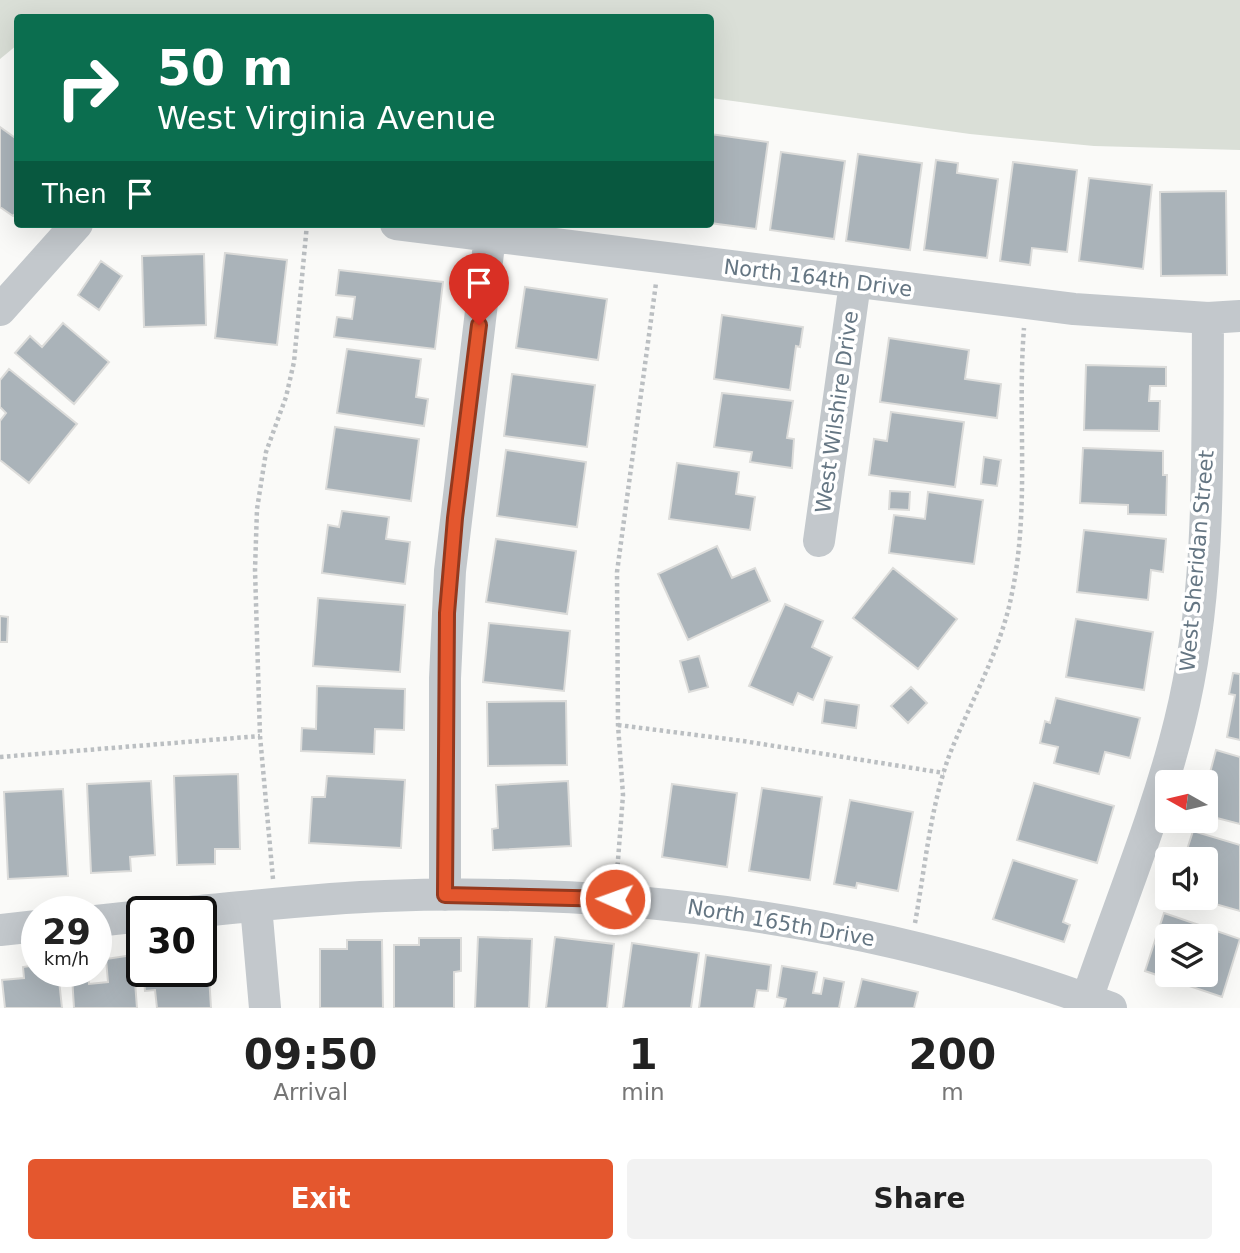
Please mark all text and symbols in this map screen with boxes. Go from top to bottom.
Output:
text: 50 m [157,40,293,97]
icon: right [42,42,133,133]
text: West Virginia Avenue [157,99,496,137]
icon: arrive [121,175,159,213]
text: Then [42,179,107,209]
pin [449,253,509,325]
street label: North 164th Drive [722,255,914,301]
icon: arrive [460,264,498,302]
street label: West Wilshire Drive [811,309,863,515]
street label: West Sheridan Street [1175,449,1219,673]
north arrow [1155,770,1218,833]
map controls [1155,770,1218,987]
button: sound [1155,847,1218,910]
position arrow [578,862,652,936]
street label: North 165th Drive [686,895,876,951]
speed limit sign: 30 [126,896,217,987]
text: 29 [42,912,91,952]
button: layers [1155,924,1218,987]
text: km/h [44,948,89,969]
text: 09:50 [244,1030,378,1079]
text: 1 [628,1030,658,1079]
text: 200 [909,1030,996,1079]
text: Arrival [273,1079,348,1105]
text: min [621,1079,665,1105]
text: m [941,1079,964,1105]
button: Exit [28,1159,613,1239]
button: Share [627,1159,1212,1239]

